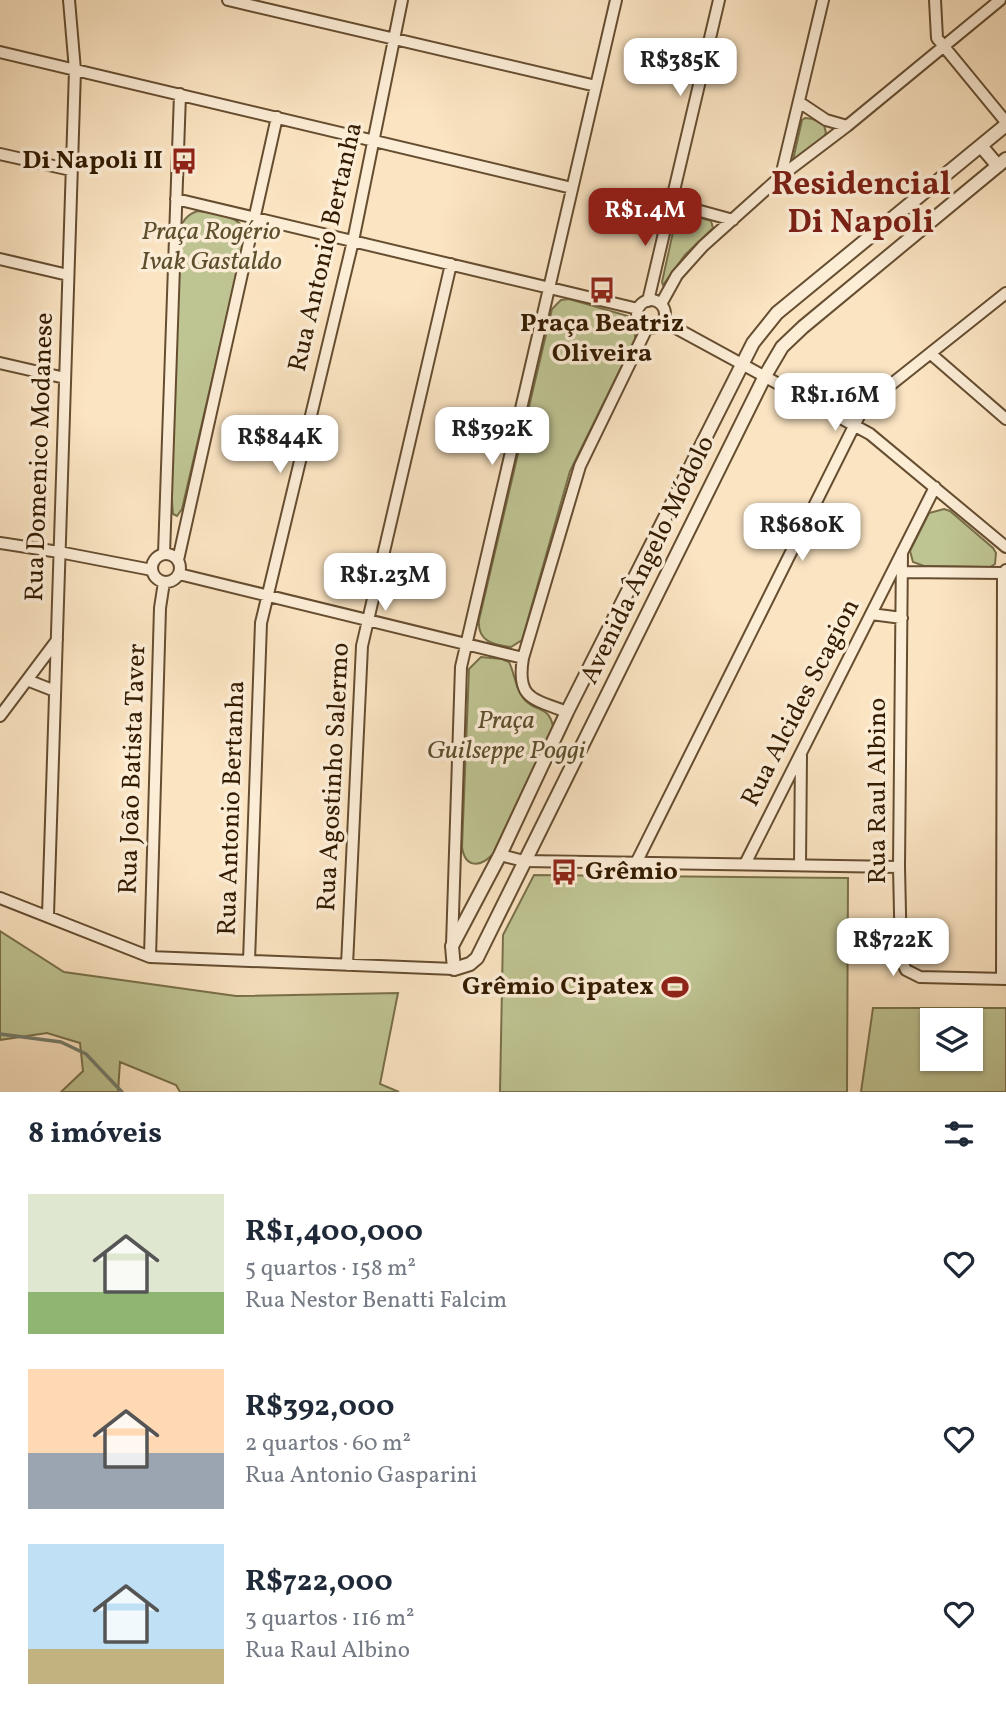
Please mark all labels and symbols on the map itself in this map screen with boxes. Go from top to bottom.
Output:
pin: R$385K [623,38,737,98]
street label: Rua Antonio Bertanha [280,119,372,375]
place label: Di Napoli II [22,143,163,179]
bus stop icon: Di Napoli II [169,146,199,176]
district label: Residencial Di Napoli [771,163,951,247]
pin: R$1.4M [588,188,702,248]
park label: Praça Rogério Ivak Gastaldo [140,214,282,280]
bus stop icon: Praça Beatriz Oliveira [587,275,617,305]
place label: Praça Beatriz Oliveira [520,306,684,372]
street label: Rua Domenico Modanese [17,312,63,602]
pin: R$1.16M [770,374,900,433]
pin: R$392K [435,407,549,467]
pin: R$844K [223,416,337,475]
street label: Avenida Ângelo Módolo [572,430,724,690]
pin: R$680K [745,504,859,563]
pin: R$1.23M [320,554,450,613]
street label: Rua Alcides Scagion [733,593,869,813]
street label: Rua Agostinho Salermo [309,642,359,912]
street label: Rua João Batista Taver [111,643,155,895]
street label: Rua Antonio Bertanha [210,680,254,936]
street label: Rua Raul Albino [860,698,896,884]
park label: Praça Guilseppe Poggi [427,703,586,769]
place label: Grêmio [585,854,678,890]
bus stop icon: Grêmio [549,857,579,887]
pin: R$722K [836,918,950,978]
place label: Grêmio Cipatex [462,969,654,1005]
sports icon: Grêmio Cipatex [660,972,690,1002]

